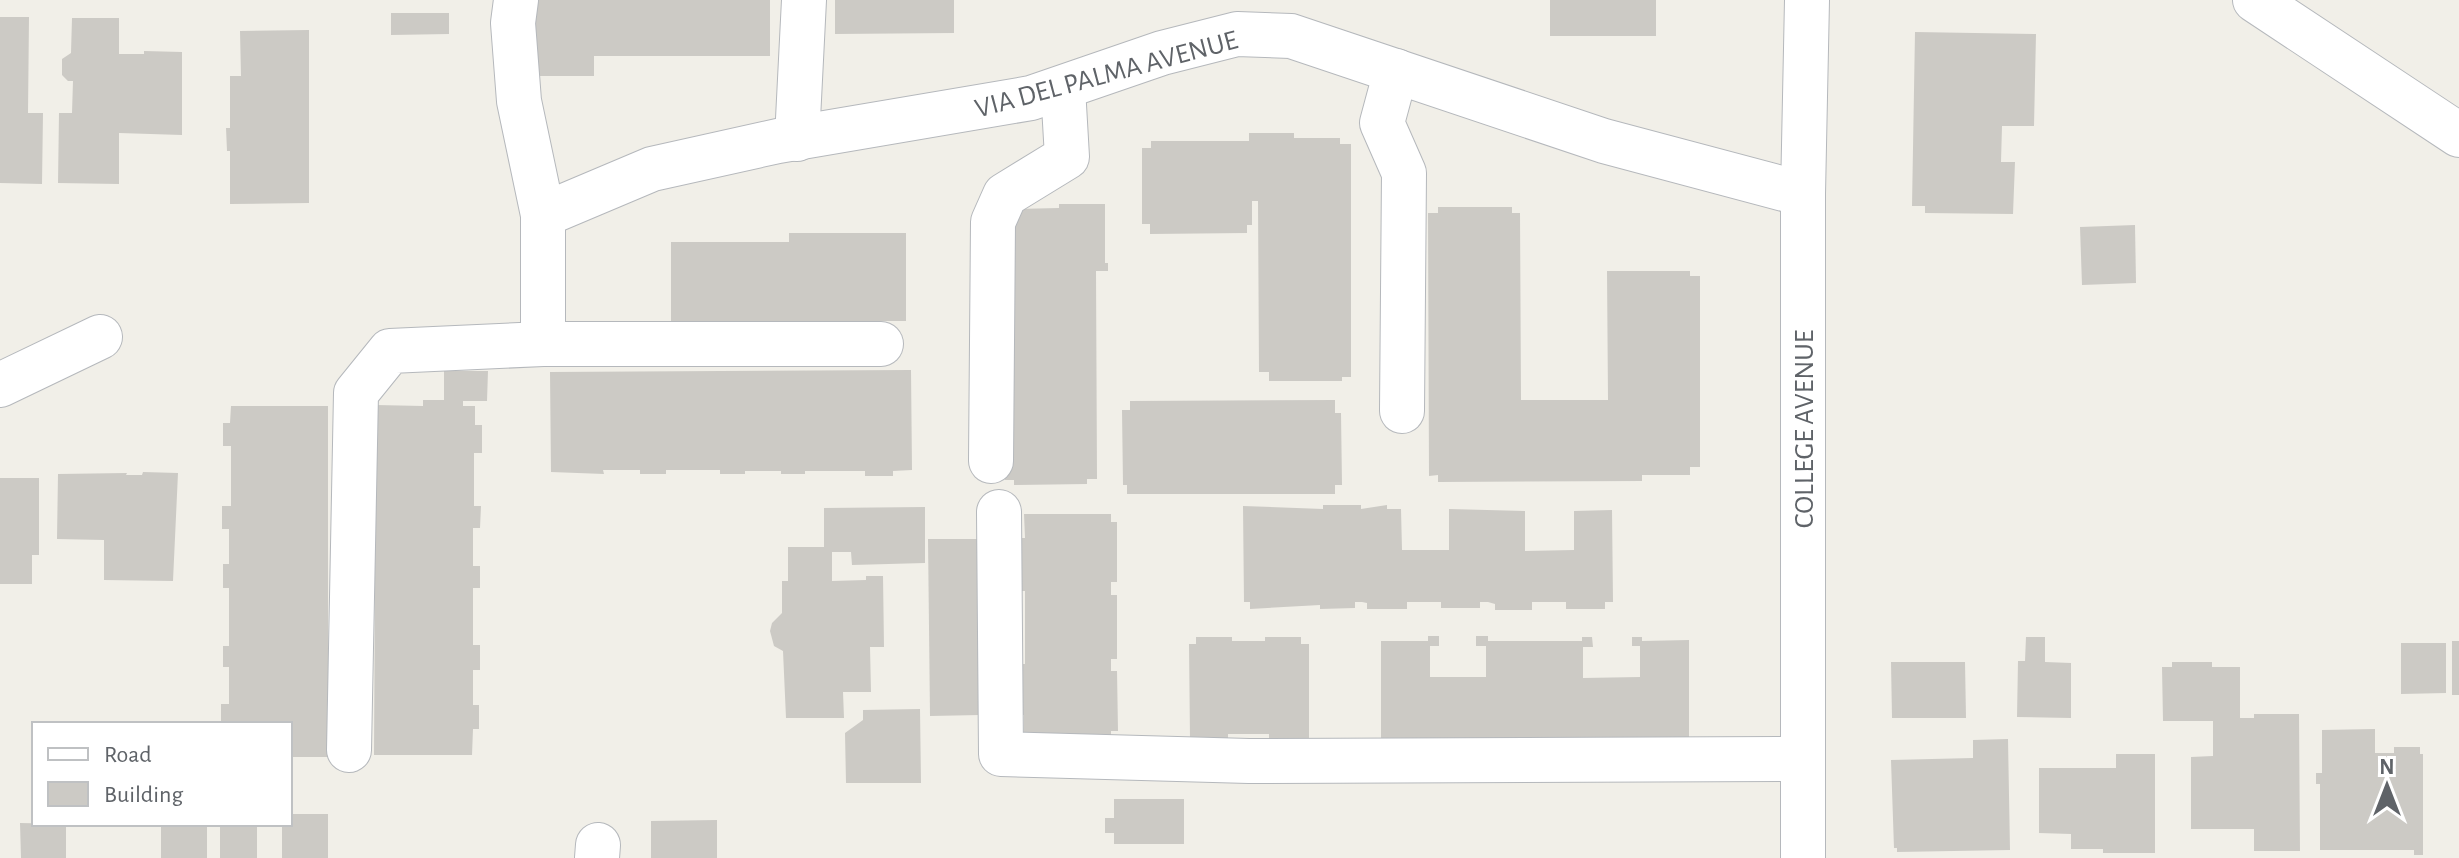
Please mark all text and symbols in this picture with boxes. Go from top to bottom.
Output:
street label: VIA DEL PALMA AVENUE [972,26,1241,124]
street label: COLLEGE AVENUE [1791,330,1819,528]
legend [32,722,292,826]
text: Road [104,743,152,767]
north arrow [2347,746,2427,826]
text: N [2379,756,2395,778]
text: Building [104,783,183,807]

